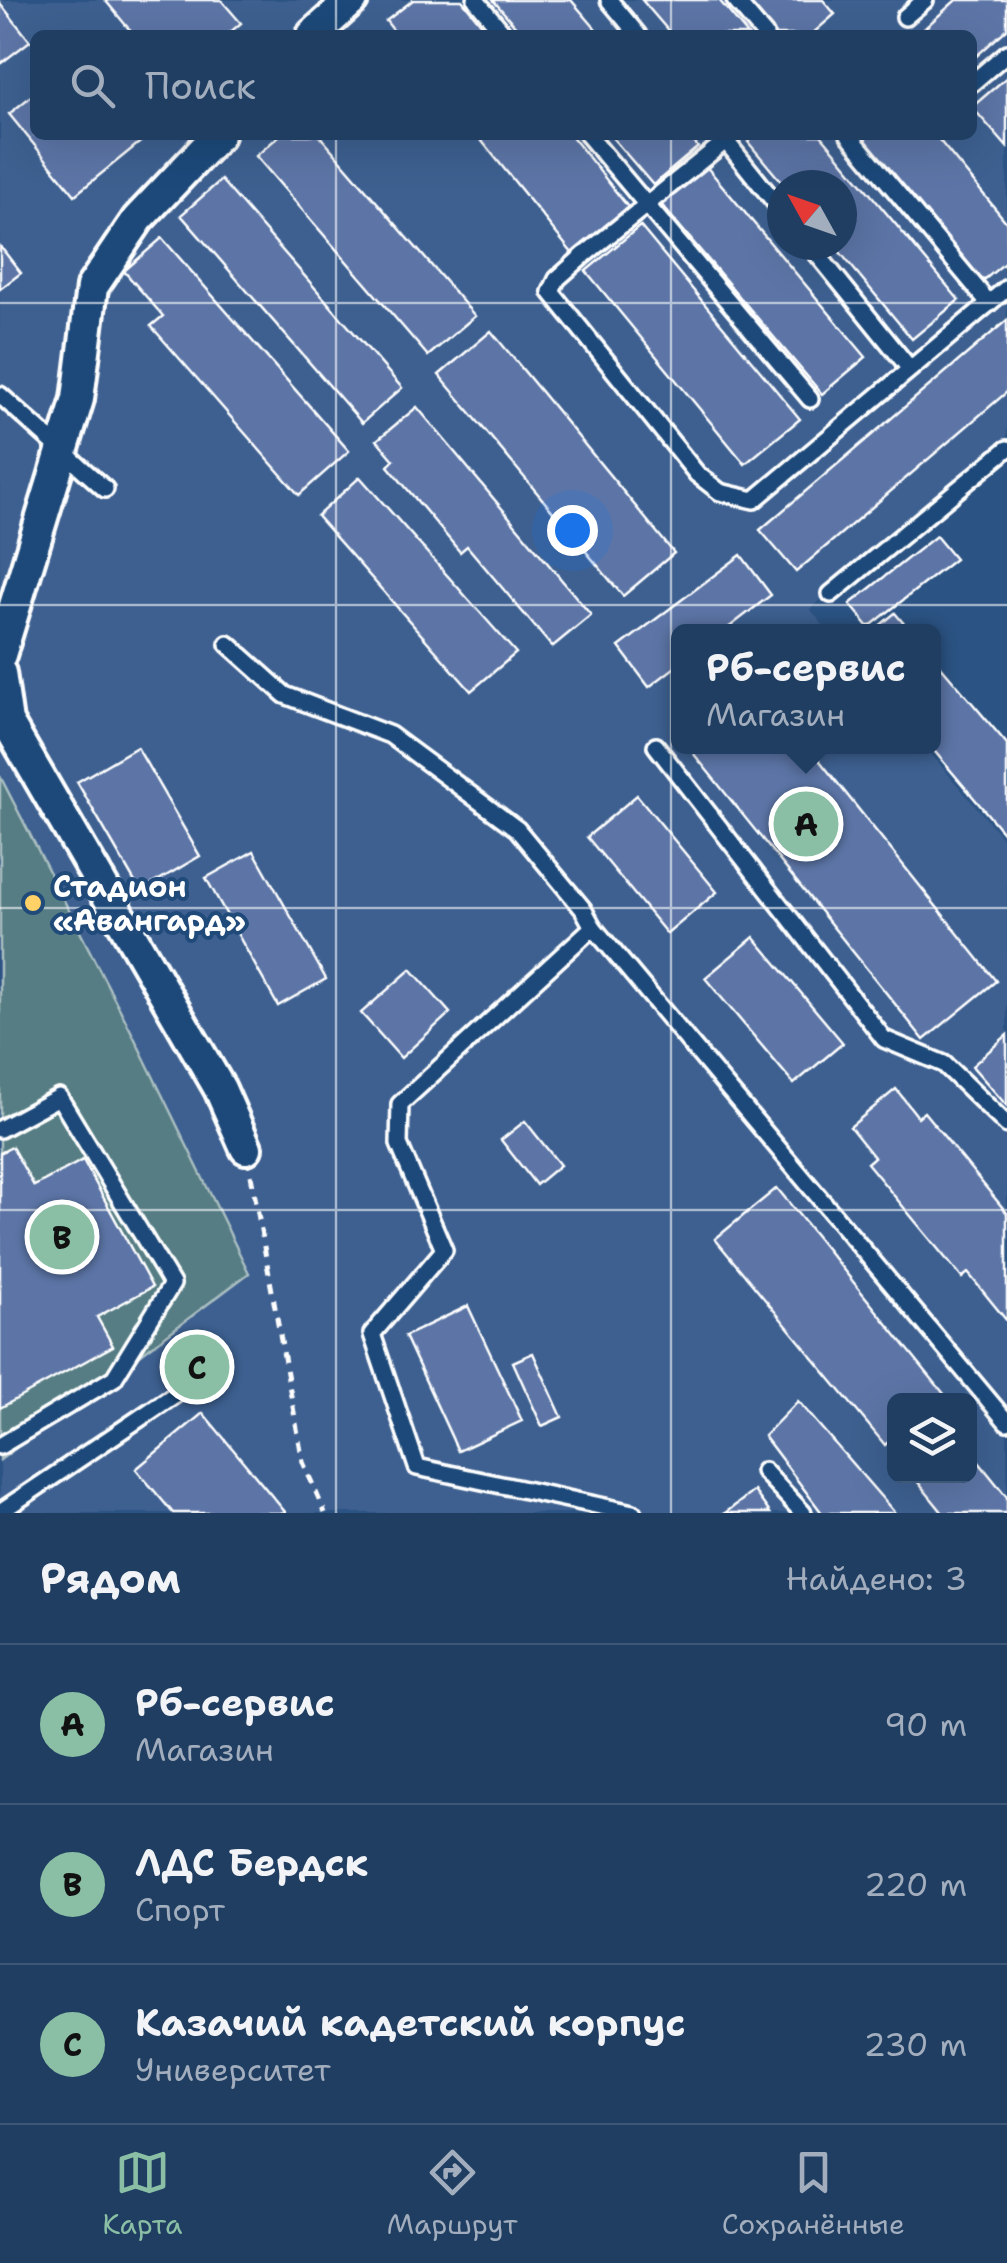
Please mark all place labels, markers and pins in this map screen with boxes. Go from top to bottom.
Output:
pin: A [774,786,838,862]
place label: Стадион «Авангард» [53,866,246,941]
marker: Стадион «Авангард» [22,892,44,914]
pin: B [30,1200,94,1274]
pin: C [164,1330,230,1404]

